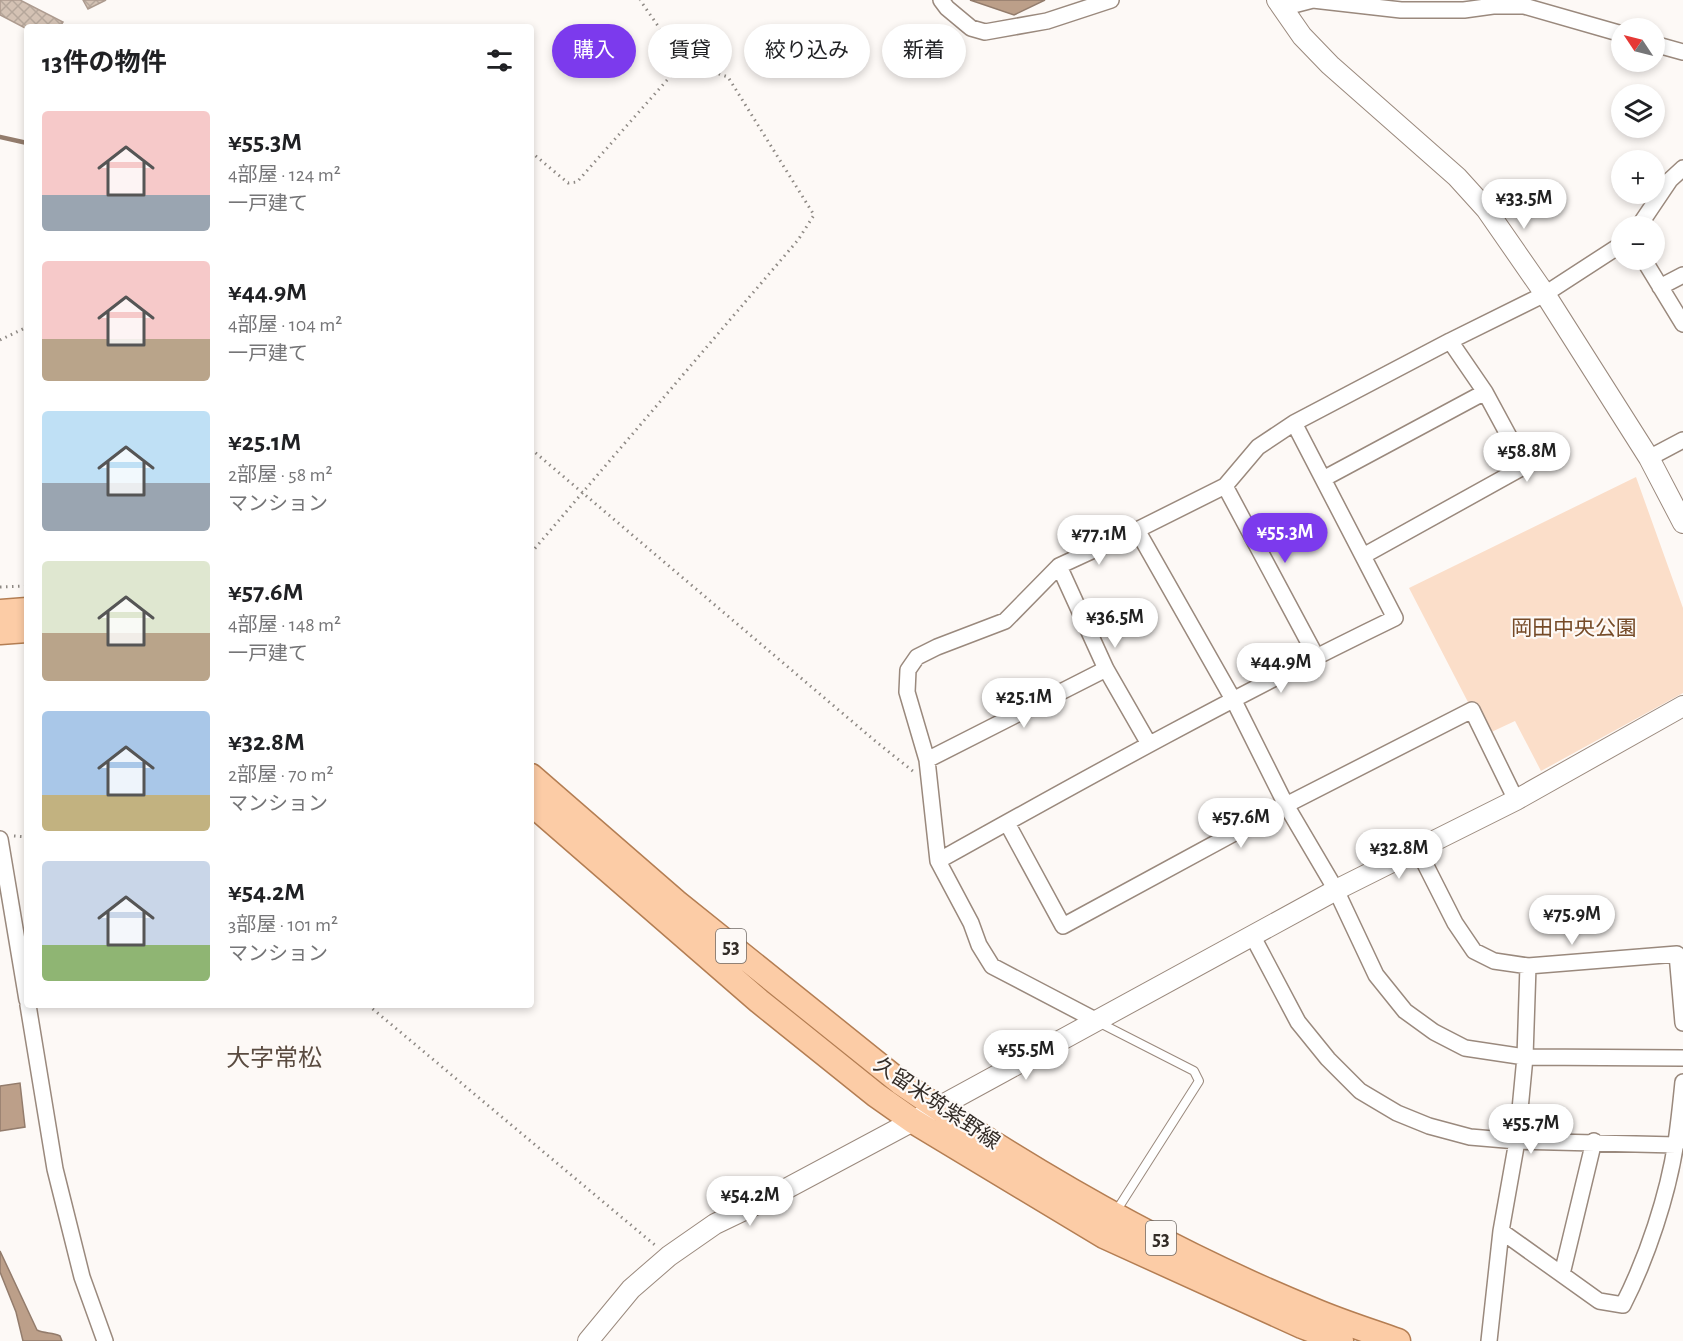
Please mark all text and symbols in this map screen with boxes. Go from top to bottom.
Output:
north arrow [1611,18,1665,72]
map controls [1611,18,1665,270]
chip: 購入 [552,24,636,78]
chip: 賃貸 [648,24,732,78]
chip: 絞り込み [744,24,870,78]
chip: 新着 [882,24,966,78]
icon: filters [483,44,516,77]
text: 13件の物件 [42,50,167,76]
button: layers [1611,84,1665,138]
text: ¥55.3M [228,129,302,155]
icon: home [90,135,162,207]
button: + [1611,150,1665,204]
text: 4部屋 · 124 m² [228,165,341,185]
pin: ¥33.5M [1475,179,1573,230]
text: ¥33.5M [1496,188,1552,208]
text: 一戸建て [228,194,308,214]
button: − [1611,216,1665,270]
text: ¥44.9M [228,279,307,305]
icon: home [90,285,162,357]
text: 4部屋 · 104 m² [228,315,342,335]
text: 一戸建て [228,344,308,364]
text: ¥25.1M [228,429,301,455]
pin: ¥58.8M [1478,432,1576,483]
icon: home [90,435,162,507]
text: ¥58.8M [1497,441,1557,461]
text: 2部屋 · 58 m² [228,465,332,485]
text: マンション [228,494,328,514]
pin: ¥55.3M [1236,513,1334,564]
pin: ¥77.1M [1050,515,1148,566]
text: ¥55.3M [1257,522,1313,542]
text: ¥77.1M [1071,524,1127,544]
text: ¥57.6M [228,579,303,605]
icon: home [90,585,162,657]
pin: ¥36.5M [1066,598,1164,649]
text: ¥36.5M [1086,607,1144,627]
text: 4部屋 · 148 m² [228,615,341,635]
park label: 岡田中央公園 [1511,617,1637,639]
pin: ¥44.9M [1232,643,1330,694]
text: 一戸建て [228,644,308,664]
text: ¥44.9M [1251,652,1311,672]
pin: ¥25.1M [975,678,1073,729]
text: ¥25.1M [996,687,1052,707]
text: ¥32.8M [228,729,305,755]
icon: home [90,735,162,807]
text: 2部屋 · 70 m² [228,765,333,785]
text: マンション [228,794,328,814]
pin: ¥57.6M [1192,798,1290,849]
text: ¥57.6M [1212,807,1270,827]
pin: ¥32.8M [1350,829,1448,880]
text: ¥32.8M [1370,838,1428,858]
text: ¥54.2M [228,879,305,905]
icon: home [90,885,162,957]
pin: ¥75.9M [1523,895,1621,946]
text: ¥75.9M [1543,904,1601,924]
text: 3部屋 · 101 m² [228,915,338,935]
road number: 53 [716,929,746,963]
text: マンション [228,944,328,964]
pin: ¥55.5M [977,1030,1075,1081]
text: ¥55.5M [998,1039,1054,1059]
district label: 大字常松 [226,1045,322,1071]
street label: 久留米筑紫野線 [870,1053,1004,1153]
pin: ¥55.7M [1482,1104,1580,1155]
text: ¥55.7M [1503,1113,1559,1133]
pin: ¥54.2M [701,1176,799,1227]
text: ¥54.2M [720,1185,780,1205]
road number: 53 [1146,1221,1176,1255]

